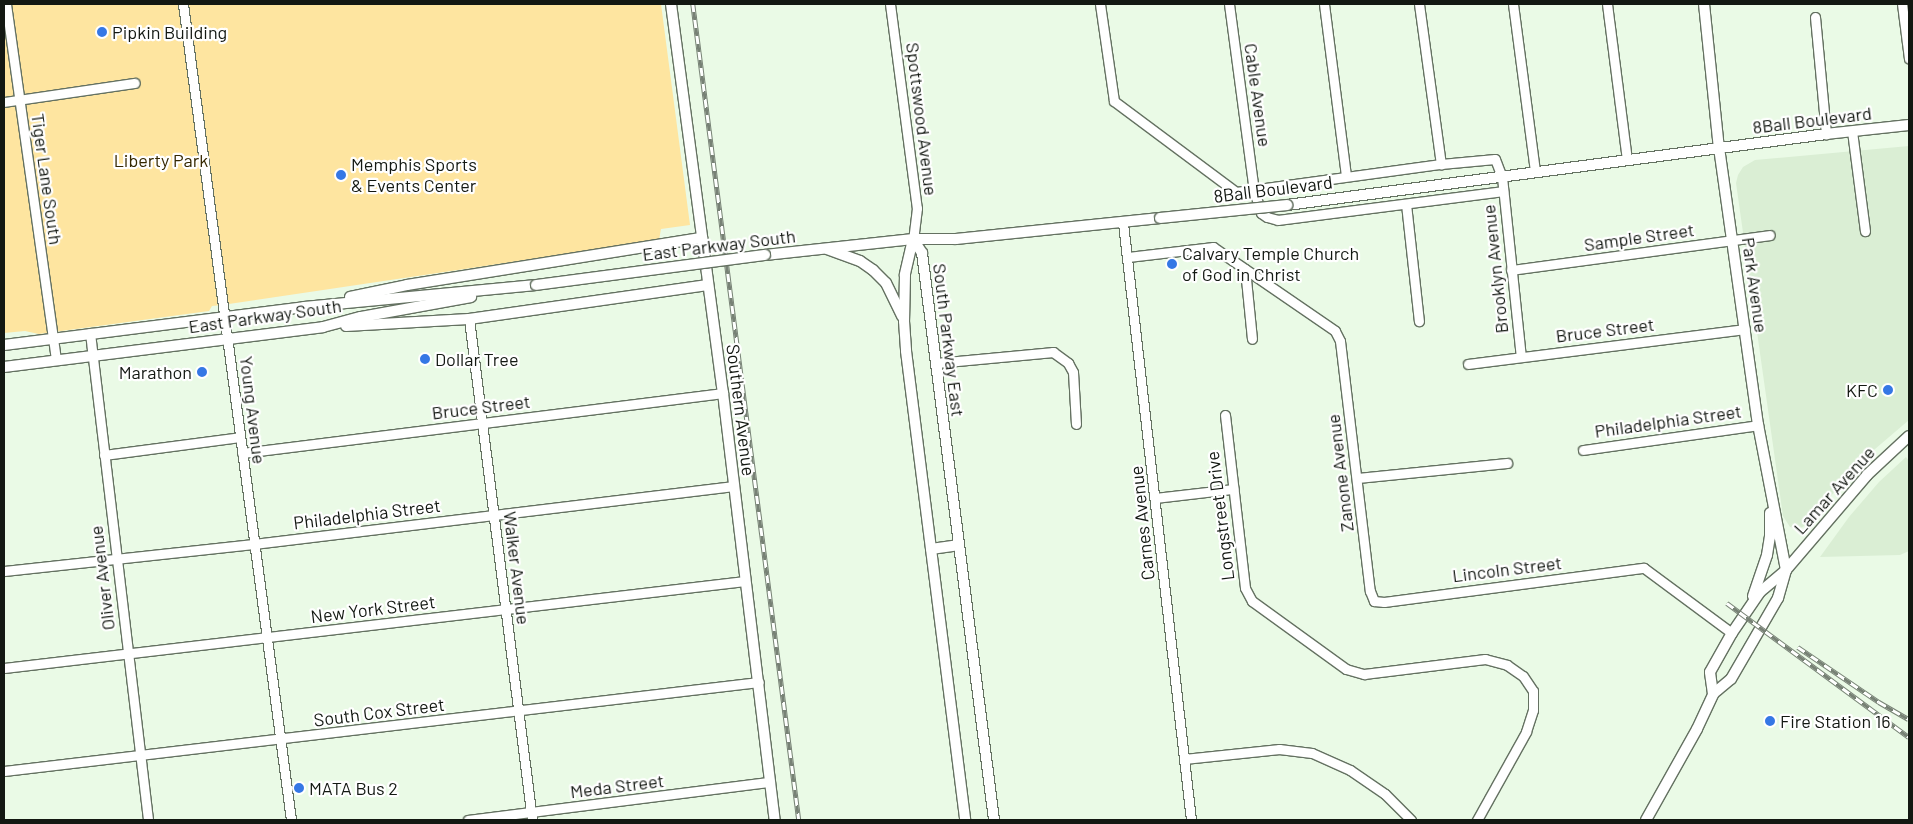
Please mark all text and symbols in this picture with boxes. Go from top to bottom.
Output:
place label: Pipkin Building [112,21,227,43]
marker: Pipkin Building [96,26,108,38]
street label: Spottswood Avenue [902,41,942,197]
street label: Cable Avenue [1240,42,1276,148]
street label: 8Ball Boulevard [1751,102,1873,138]
street label: Tiger Lane South [27,112,67,246]
park label: Liberty Park [114,149,208,171]
place label: Memphis Sports & Events Center [351,154,477,196]
marker: Memphis Sports & Events Center [335,169,347,181]
street label: 8Ball Boulevard [1212,171,1334,207]
street label: Brooklyn Avenue [1477,204,1513,334]
street label: Sample Street [1583,219,1695,255]
street label: East Parkway South [641,225,797,265]
street label: Park Avenue [1738,236,1772,334]
place label: Calvary Temple Church of God in Christ [1182,243,1359,286]
marker: Calvary Temple Church of God in Christ [1166,258,1178,270]
street label: South Parkway East [929,262,969,418]
street label: East Parkway South [187,295,343,337]
street label: Bruce Street [1554,313,1656,347]
street label: Southern Avenue [722,343,760,477]
place label: Dollar Tree [435,348,519,370]
marker: Dollar Tree [419,353,431,365]
street label: Young Avenue [236,355,270,465]
place label: Marathon [119,361,192,383]
marker: Marathon [196,366,208,378]
place label: KFC [1846,379,1878,401]
marker: KFC [1882,384,1894,396]
street label: Bruce Street [430,390,532,424]
street label: Philadelphia Street [1593,400,1743,442]
street label: Zanone Avenue [1322,413,1358,533]
street label: Lamar Avenue [1789,442,1879,538]
street label: Longstreet Drive [1201,450,1239,582]
street label: Carnes Avenue [1125,465,1159,581]
street label: Philadelphia Street [292,494,442,534]
street label: Walker Avenue [499,510,535,626]
street label: Oliver Avenue [85,525,119,631]
street label: Lincoln Street [1451,552,1563,586]
street label: New York Street [309,591,437,627]
street label: South Cox Street [312,693,446,731]
place label: Fire Station 16 [1780,710,1890,732]
marker: Fire Station 16 [1764,715,1776,727]
street label: Meda Street [569,770,665,802]
place label: MATA Bus 2 [309,777,398,799]
marker: MATA Bus 2 [293,782,305,794]

